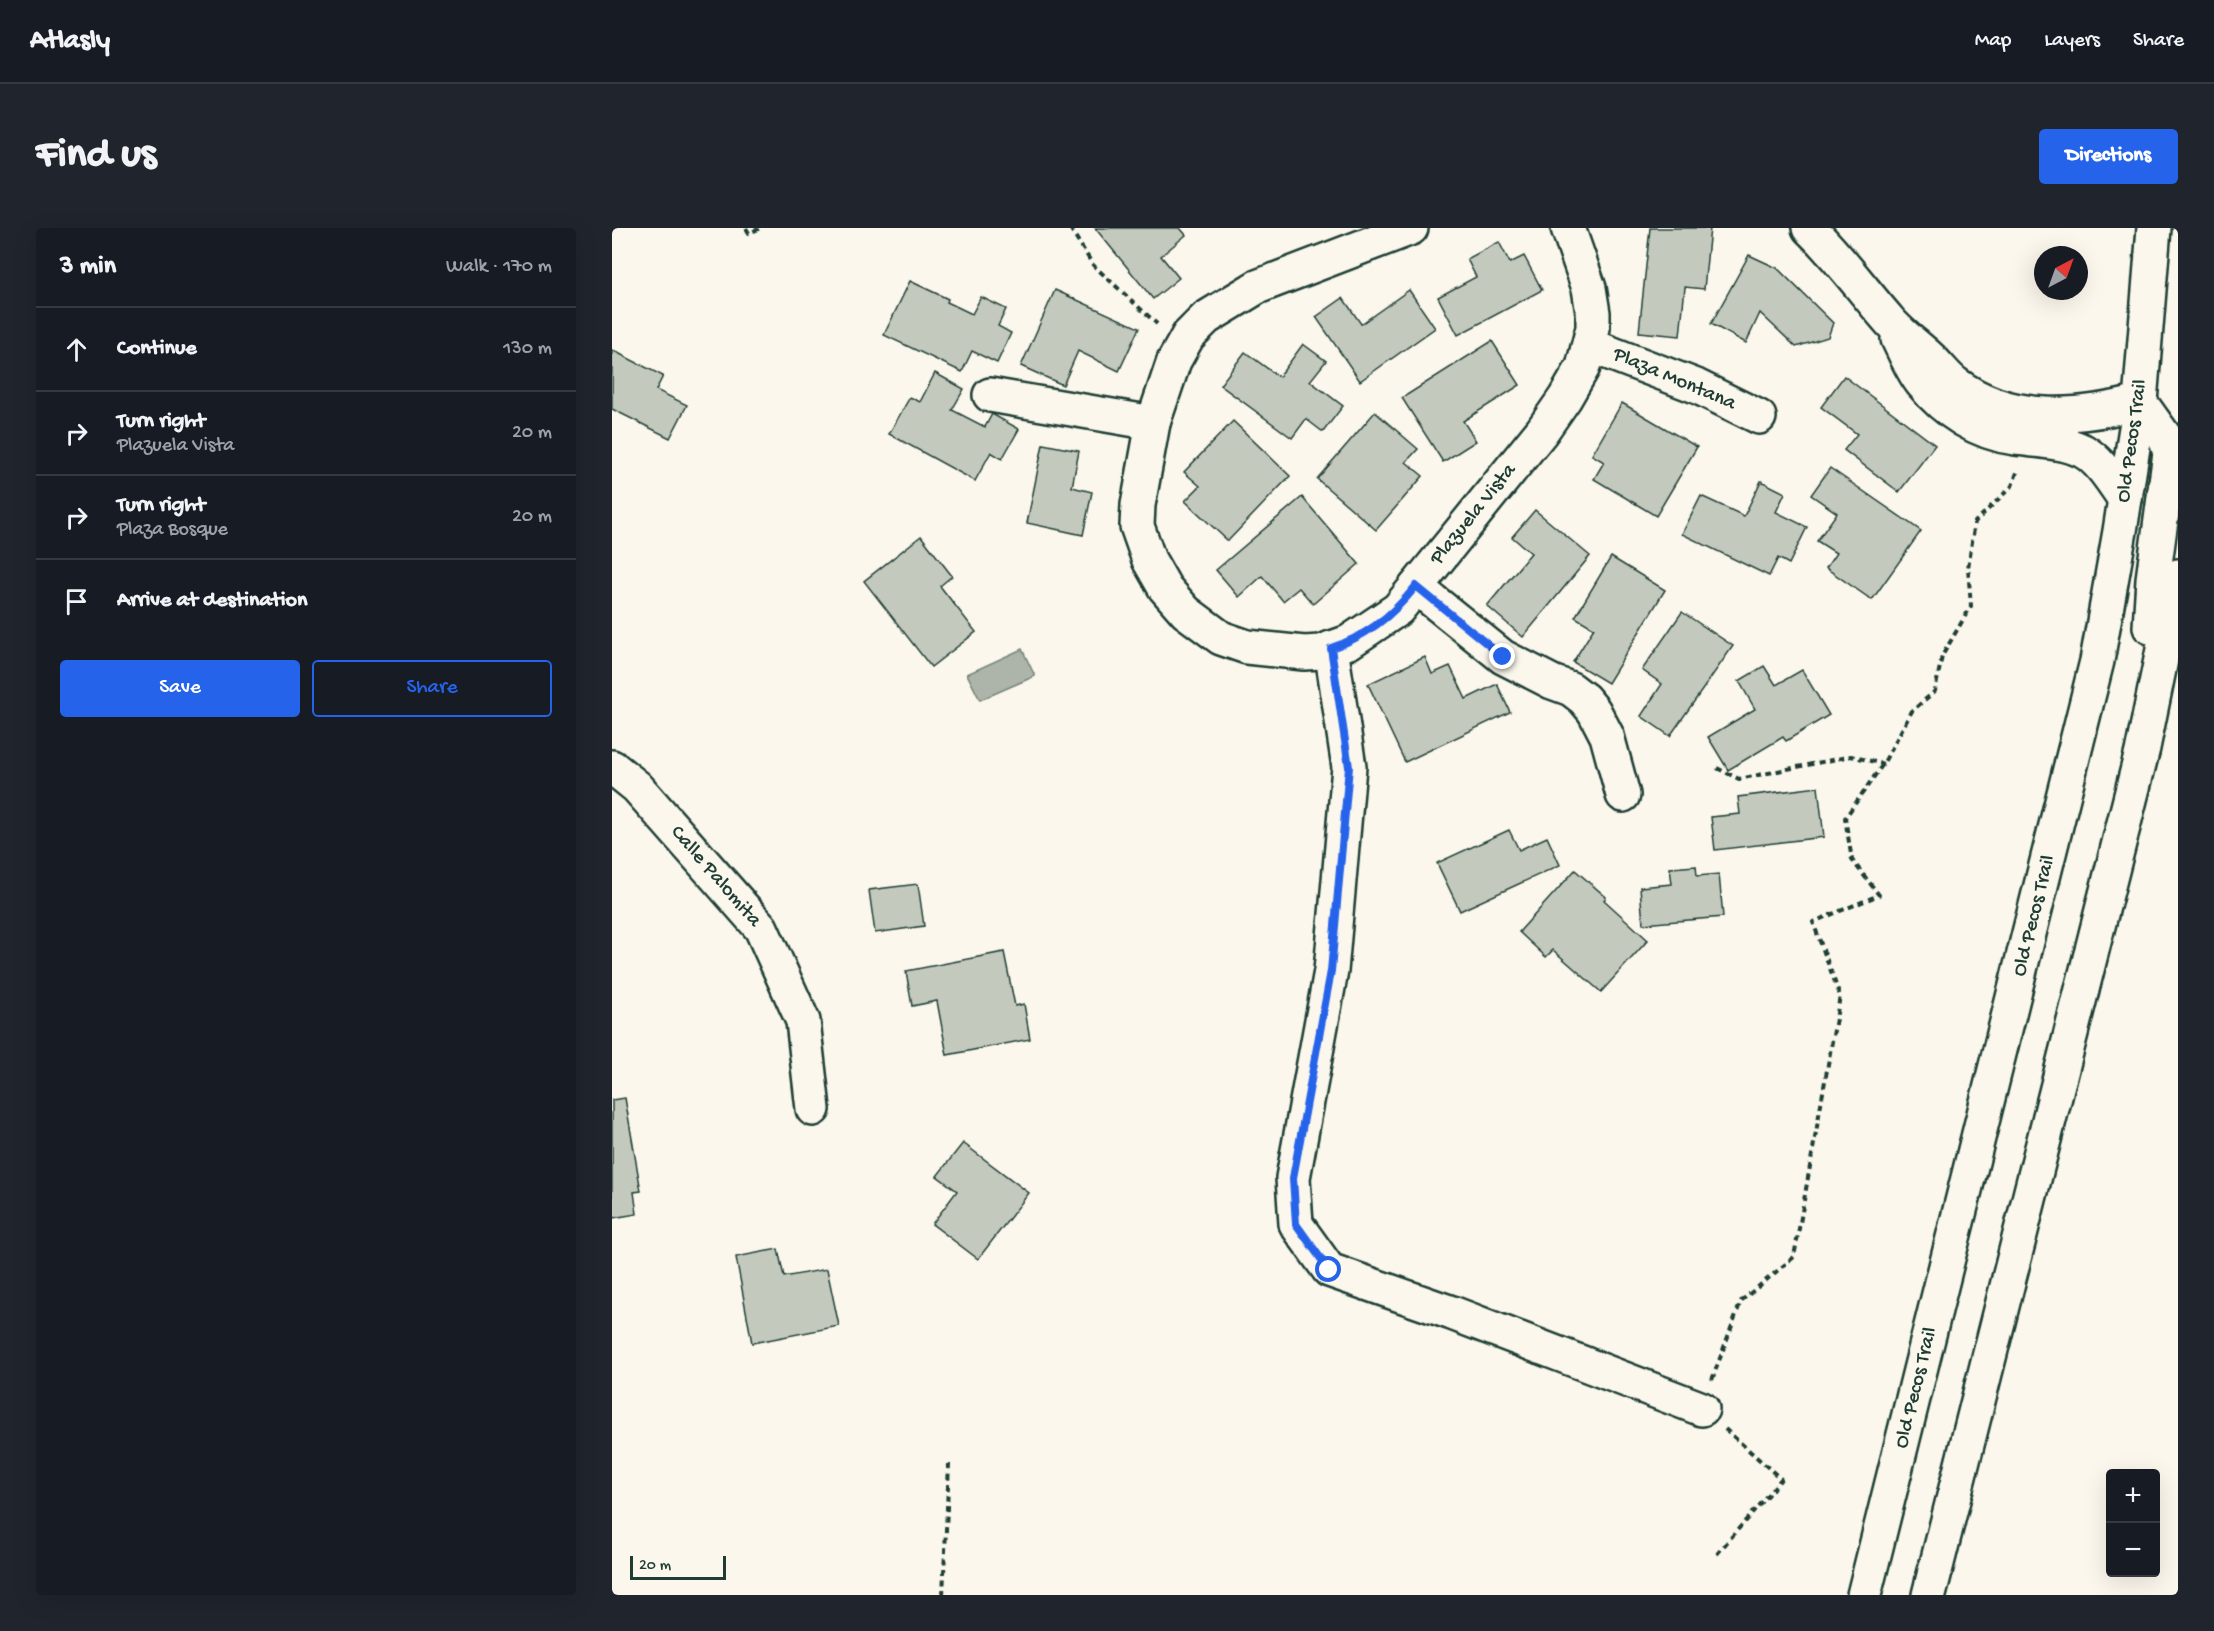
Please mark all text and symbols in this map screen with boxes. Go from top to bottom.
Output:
text: Atlasly [30,25,110,58]
text: Map [1975,29,2011,54]
text: Layers [2044,29,2100,54]
text: Share [2133,29,2184,54]
button: Directions [2039,129,2178,184]
text: Find us [36,132,156,181]
north arrow [2034,246,2088,300]
text: 3 min [60,252,116,283]
text: Walk · 170 m [446,256,552,279]
icon: ahead [60,333,93,366]
text: Continue [117,336,197,362]
text: 130 m [503,338,552,361]
street label: Plaza Montana [1608,342,1740,418]
street label: Old Pecos Trail [2112,378,2154,504]
text: Turn right [117,409,205,435]
icon: right [60,417,93,450]
text: 20 m [512,422,552,445]
text: Plazuela Vista [117,435,234,458]
street label: Plazuela Vista [1425,458,1523,572]
text: Turn right [117,493,205,519]
icon: right [60,501,93,534]
text: 20 m [512,506,552,529]
text: Plaza Bosque [117,519,228,542]
icon: arrive [60,585,93,618]
text: Arrive at destination [117,588,307,614]
route end [1489,643,1515,669]
button: Save [60,660,300,717]
button: Share [312,660,552,717]
street label: Calle Palomita [664,821,767,934]
street label: Old Pecos Trail [2008,853,2062,979]
route start [1315,1256,1341,1282]
street label: Old Pecos Trail [1890,1325,1944,1451]
map controls [2106,1469,2160,1577]
button: + [2106,1469,2160,1523]
button: − [2106,1523,2160,1577]
scale bar [630,1553,726,1580]
text: 20 m [639,1557,671,1576]

